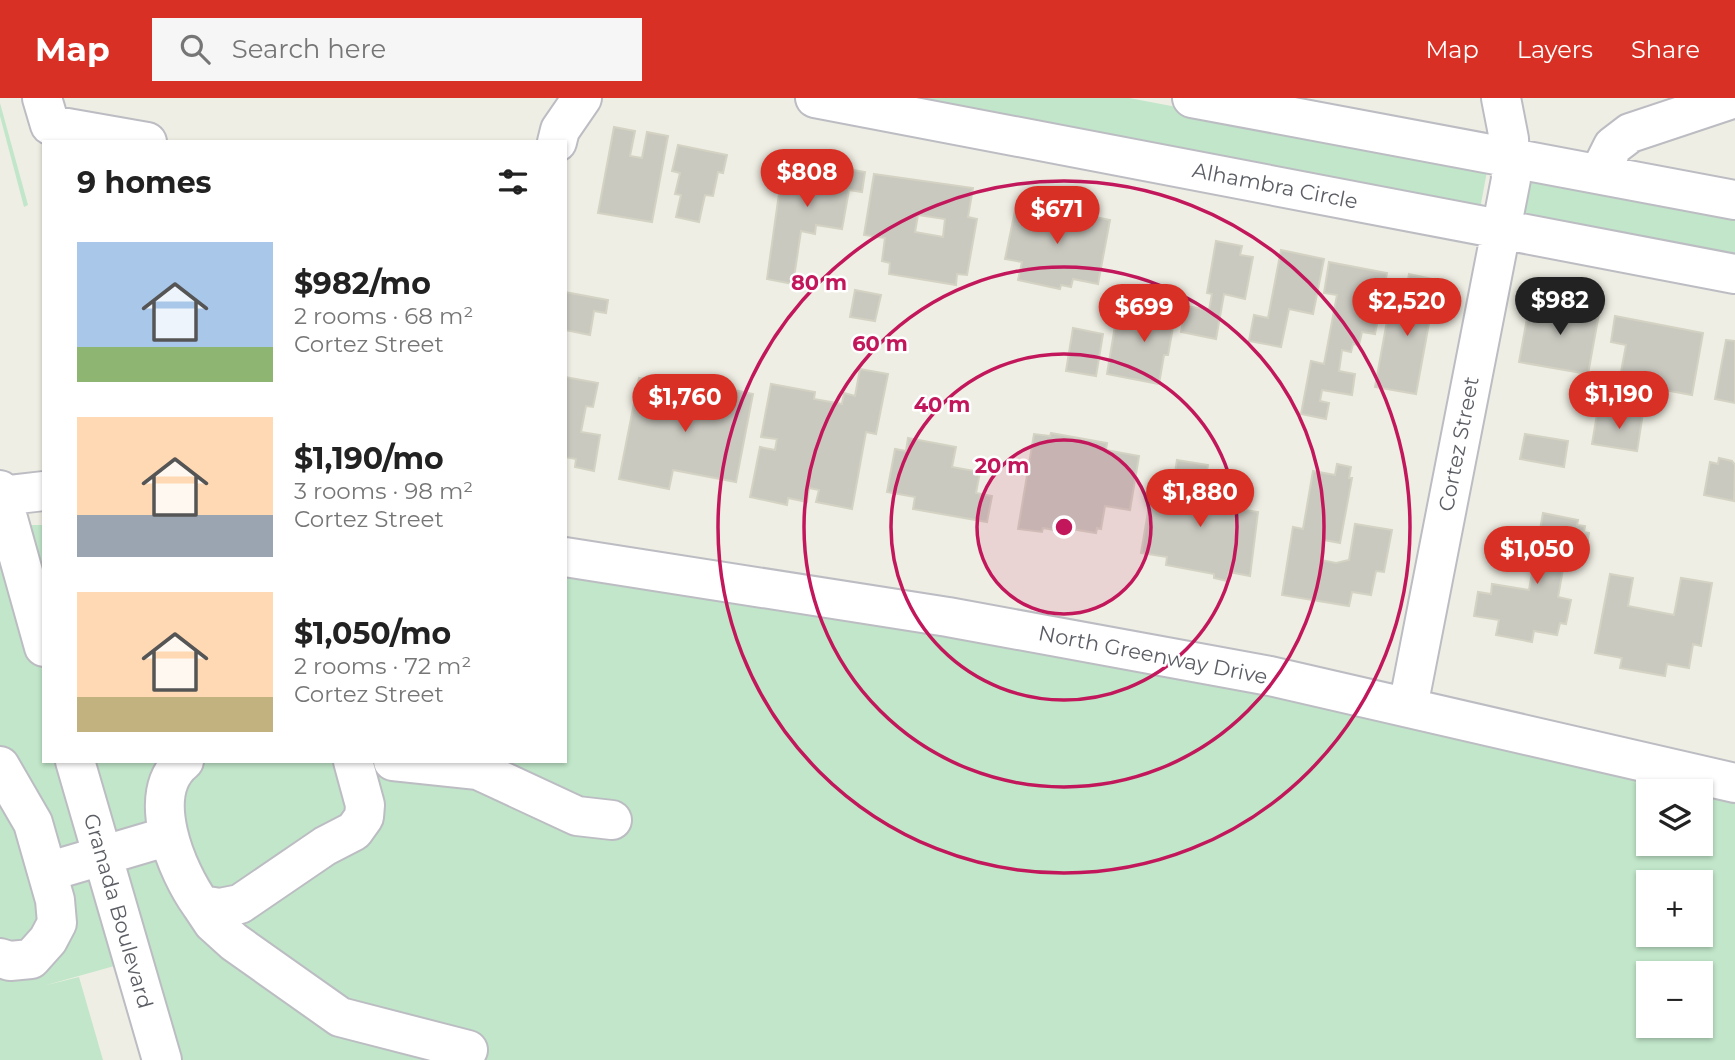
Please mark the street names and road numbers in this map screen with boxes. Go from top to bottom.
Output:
street label: Alhambra Circle [1190,157,1360,214]
street label: Cortez Street [1433,374,1484,513]
street label: North Greenway Drive [1036,620,1270,689]
street label: Granada Boulevard [79,810,158,1011]

